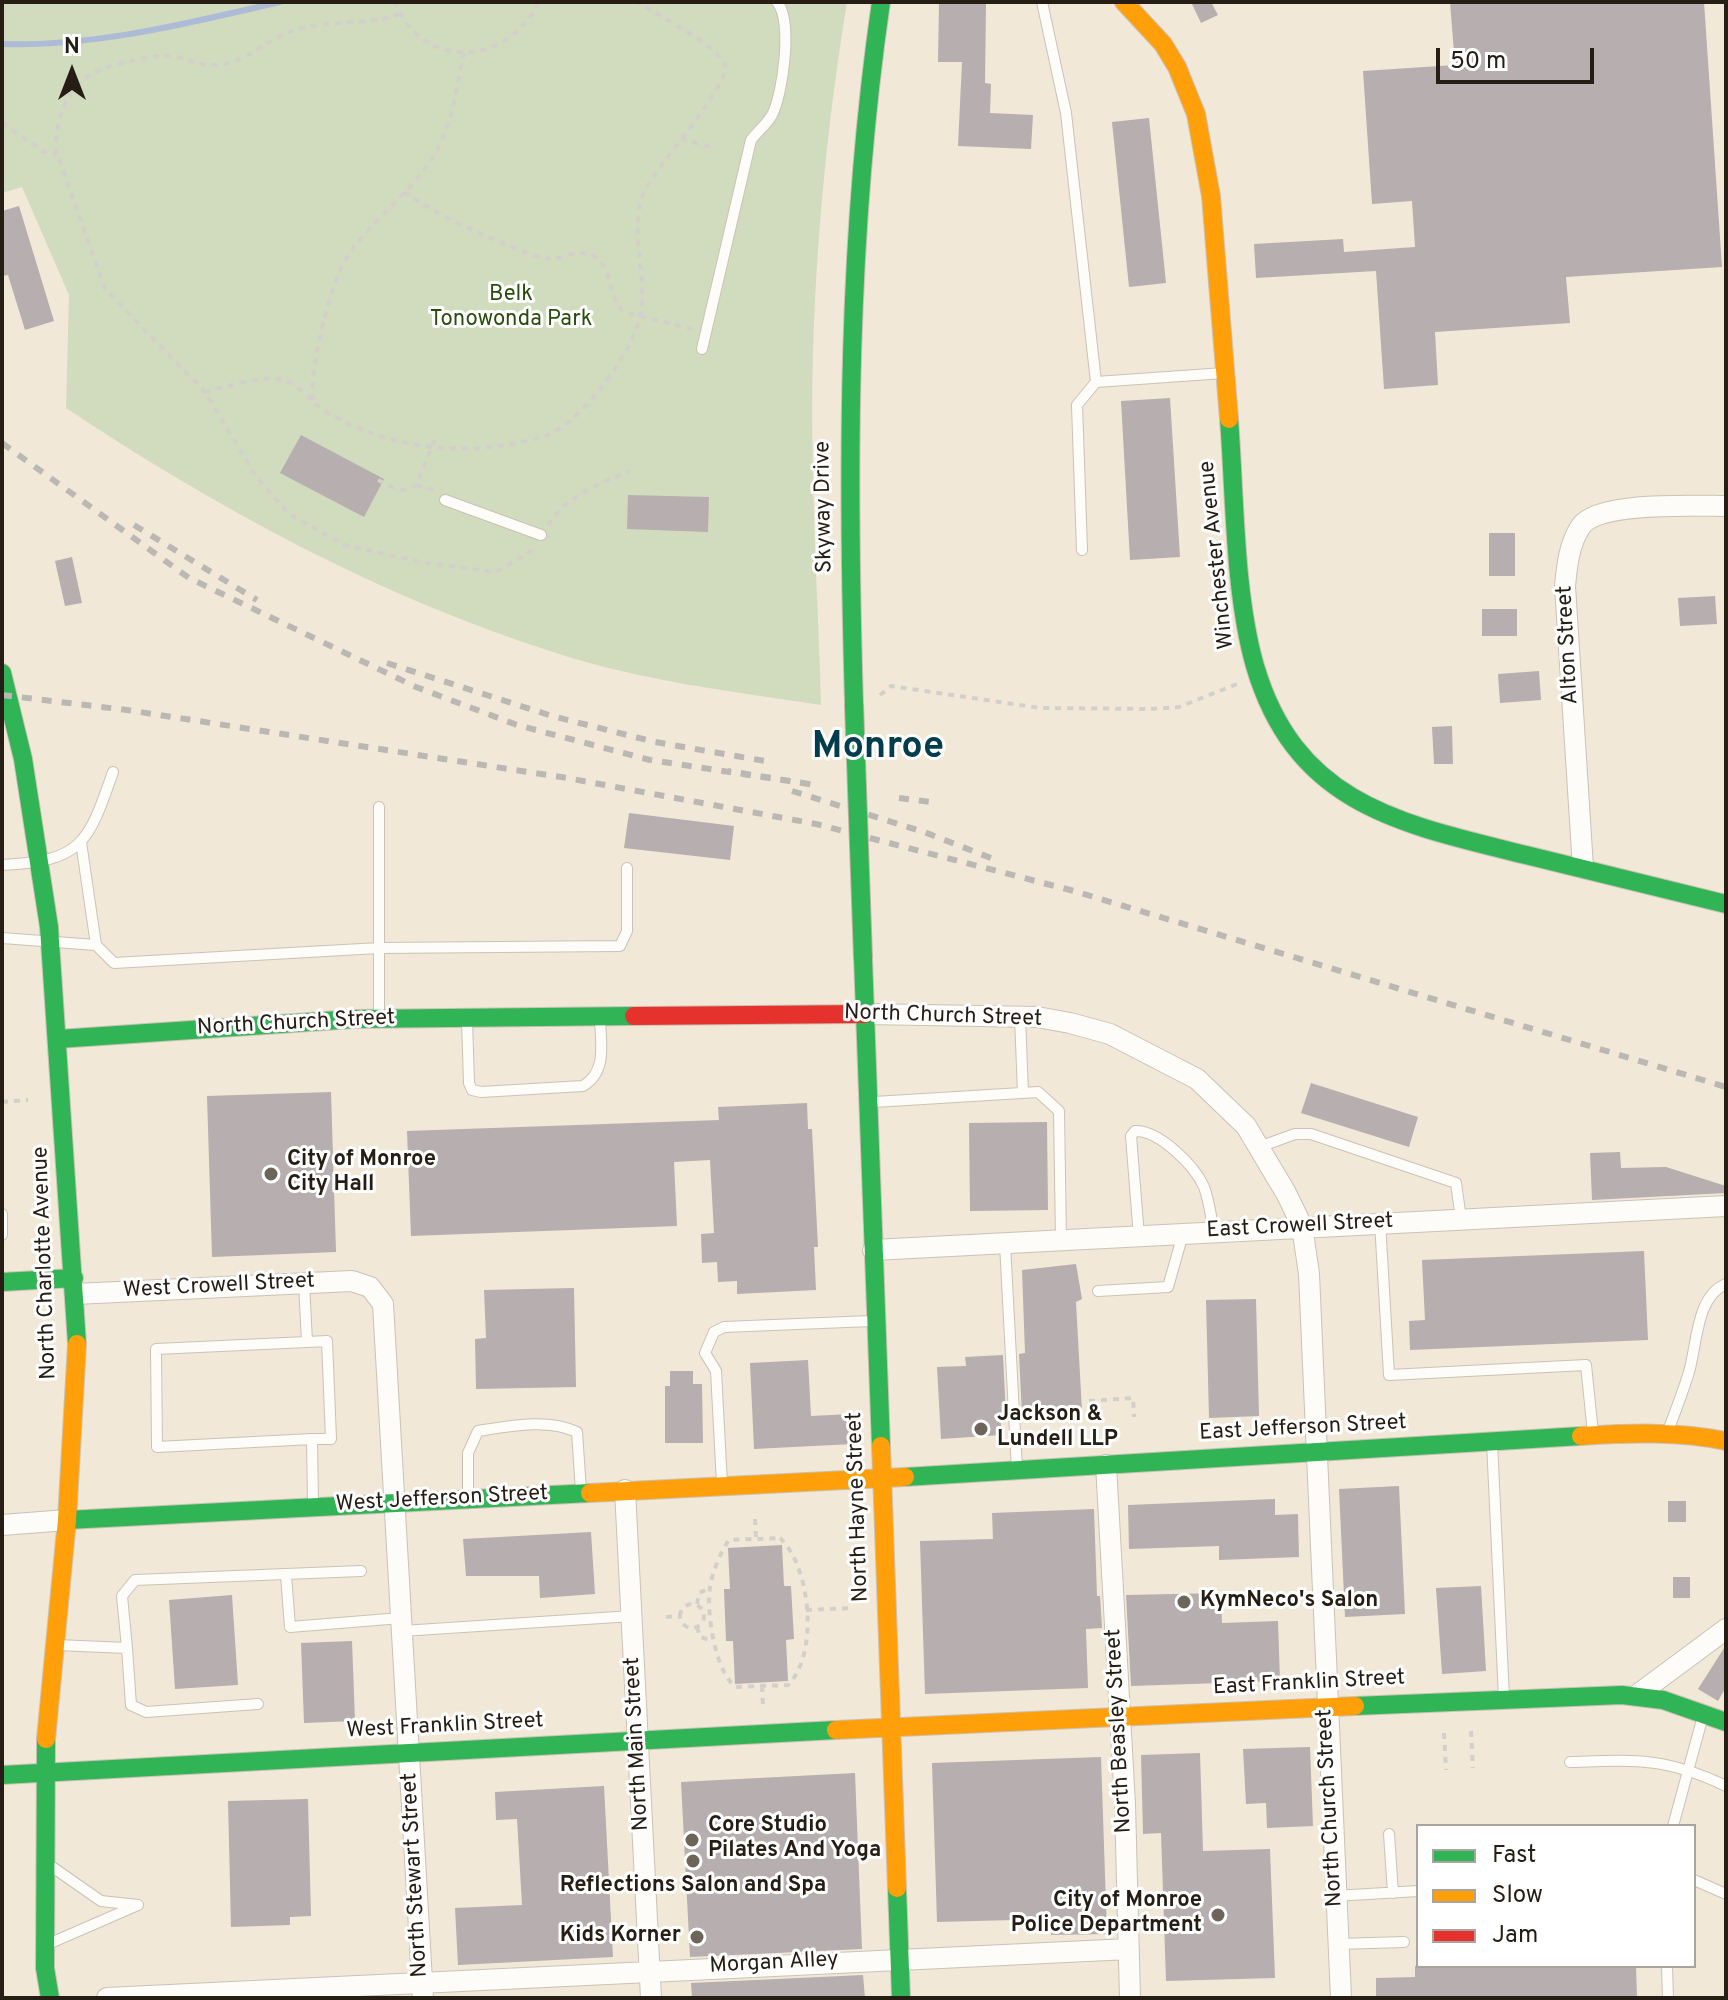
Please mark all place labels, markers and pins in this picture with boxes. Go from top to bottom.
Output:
place label: City of Monroe City Hall [287,1148,436,1200]
marker: City of Monroe City Hall [262,1165,280,1183]
place label: Jackson & Lundell LLP [997,1403,1118,1454]
marker: Jackson & Lundell LLP [972,1420,990,1438]
place label: KymNeco's Salon [1200,1589,1378,1615]
marker: KymNeco's Salon [1175,1593,1193,1611]
place label: Core Studio Pilates And Yoga [708,1814,881,1866]
marker: Core Studio Pilates And Yoga [683,1831,701,1849]
marker: Reflections Salon and Spa [684,1852,702,1870]
place label: Reflections Salon and Spa [560,1874,826,1900]
place label: City of Monroe Police Department [1011,1889,1202,1940]
marker: City of Monroe Police Department [1209,1906,1227,1924]
place label: Kids Korner [560,1924,681,1950]
marker: Kids Korner [688,1928,706,1946]

